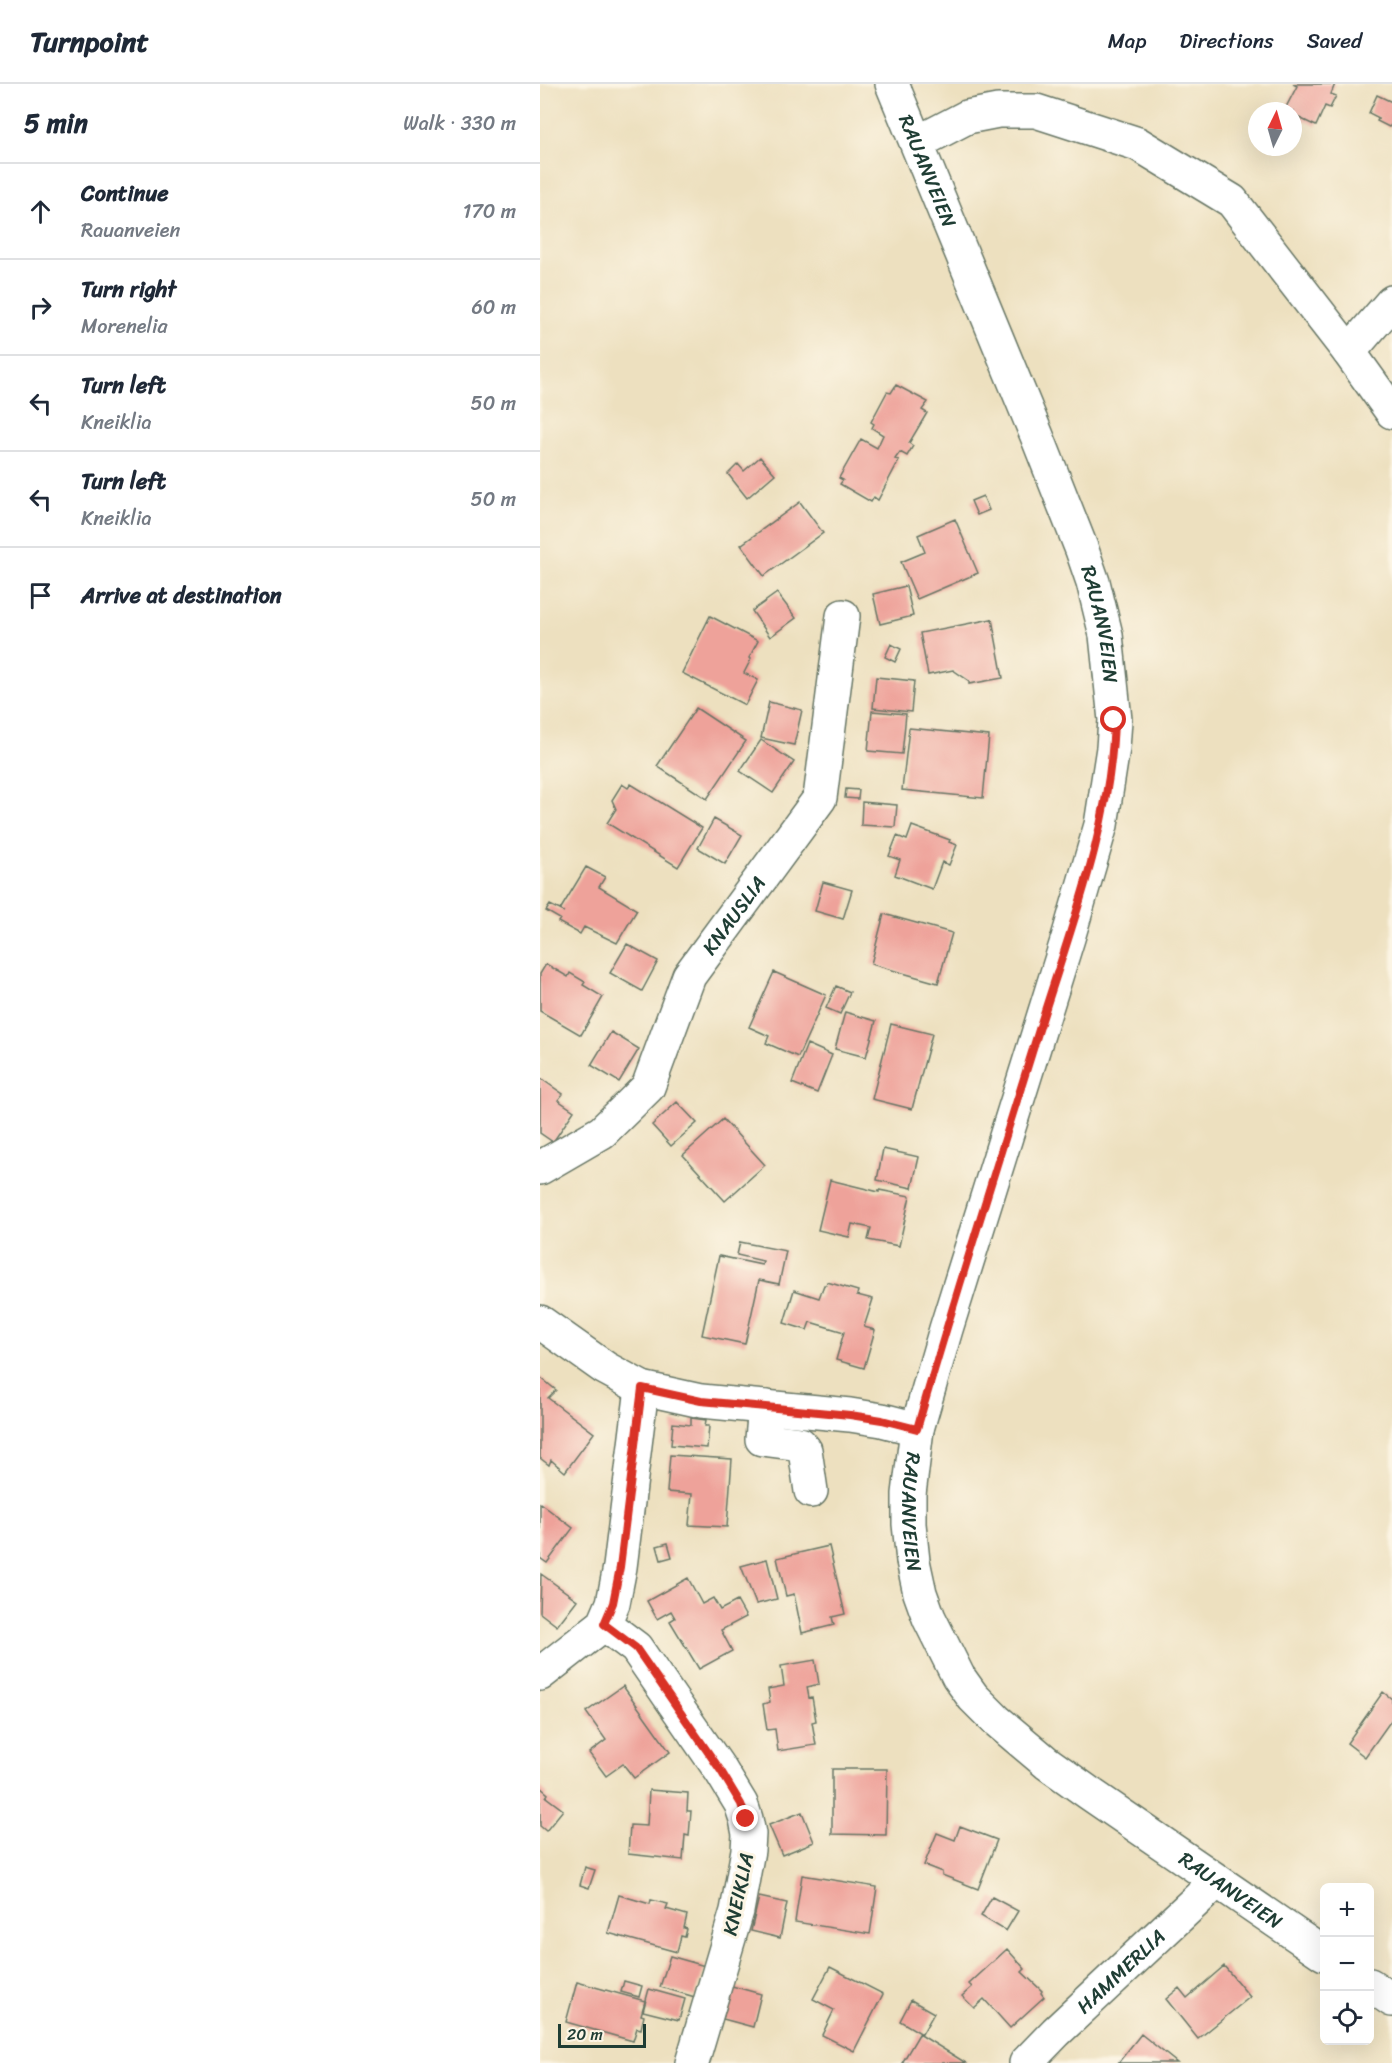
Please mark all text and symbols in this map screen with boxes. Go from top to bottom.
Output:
text: Turnpoint [30,17,149,66]
text: Map [1108,22,1146,60]
text: Directions [1179,22,1274,60]
text: Saved [1307,22,1362,60]
text: 5 min [24,100,88,146]
north arrow [1248,102,1302,156]
text: Walk · 330 m [403,106,516,141]
street label: RAUANVEIEN [888,109,966,233]
text: Continue [81,174,169,213]
text: 170 m [463,194,516,229]
icon: ahead [24,195,57,228]
text: Rauanveien [81,213,180,248]
text: Turn right [81,270,176,309]
text: 60 m [471,290,516,325]
icon: right [24,291,57,324]
text: Morenelia [81,309,168,344]
text: Turn left [81,366,166,405]
text: 50 m [471,386,516,421]
icon: left [24,387,57,420]
text: Kneiklia [81,405,152,440]
text: Turn left [81,462,166,501]
text: 50 m [471,482,516,517]
icon: left [24,483,57,516]
text: Kneiklia [81,501,152,536]
street label: RAUANVEIEN [1070,561,1128,685]
text: Arrive at destination [81,576,282,615]
icon: arrive [24,579,57,612]
route start [1100,706,1126,732]
street label: KNAUSLIA [693,868,775,963]
street label: RAUANVEIEN [891,1450,932,1575]
route end [732,1805,758,1831]
street label: RAUANVEIEN [1171,1842,1290,1939]
street label: KNEIKLIA [713,1849,764,1939]
map controls [1320,1883,1374,2045]
button: + [1320,1883,1374,1937]
street label: HAMMERLIA [1068,1920,1174,2023]
button: − [1320,1937,1374,1991]
button: locate [1320,1991,1374,2045]
text: 20 m [567,2020,603,2049]
scale bar [558,2021,646,2048]

